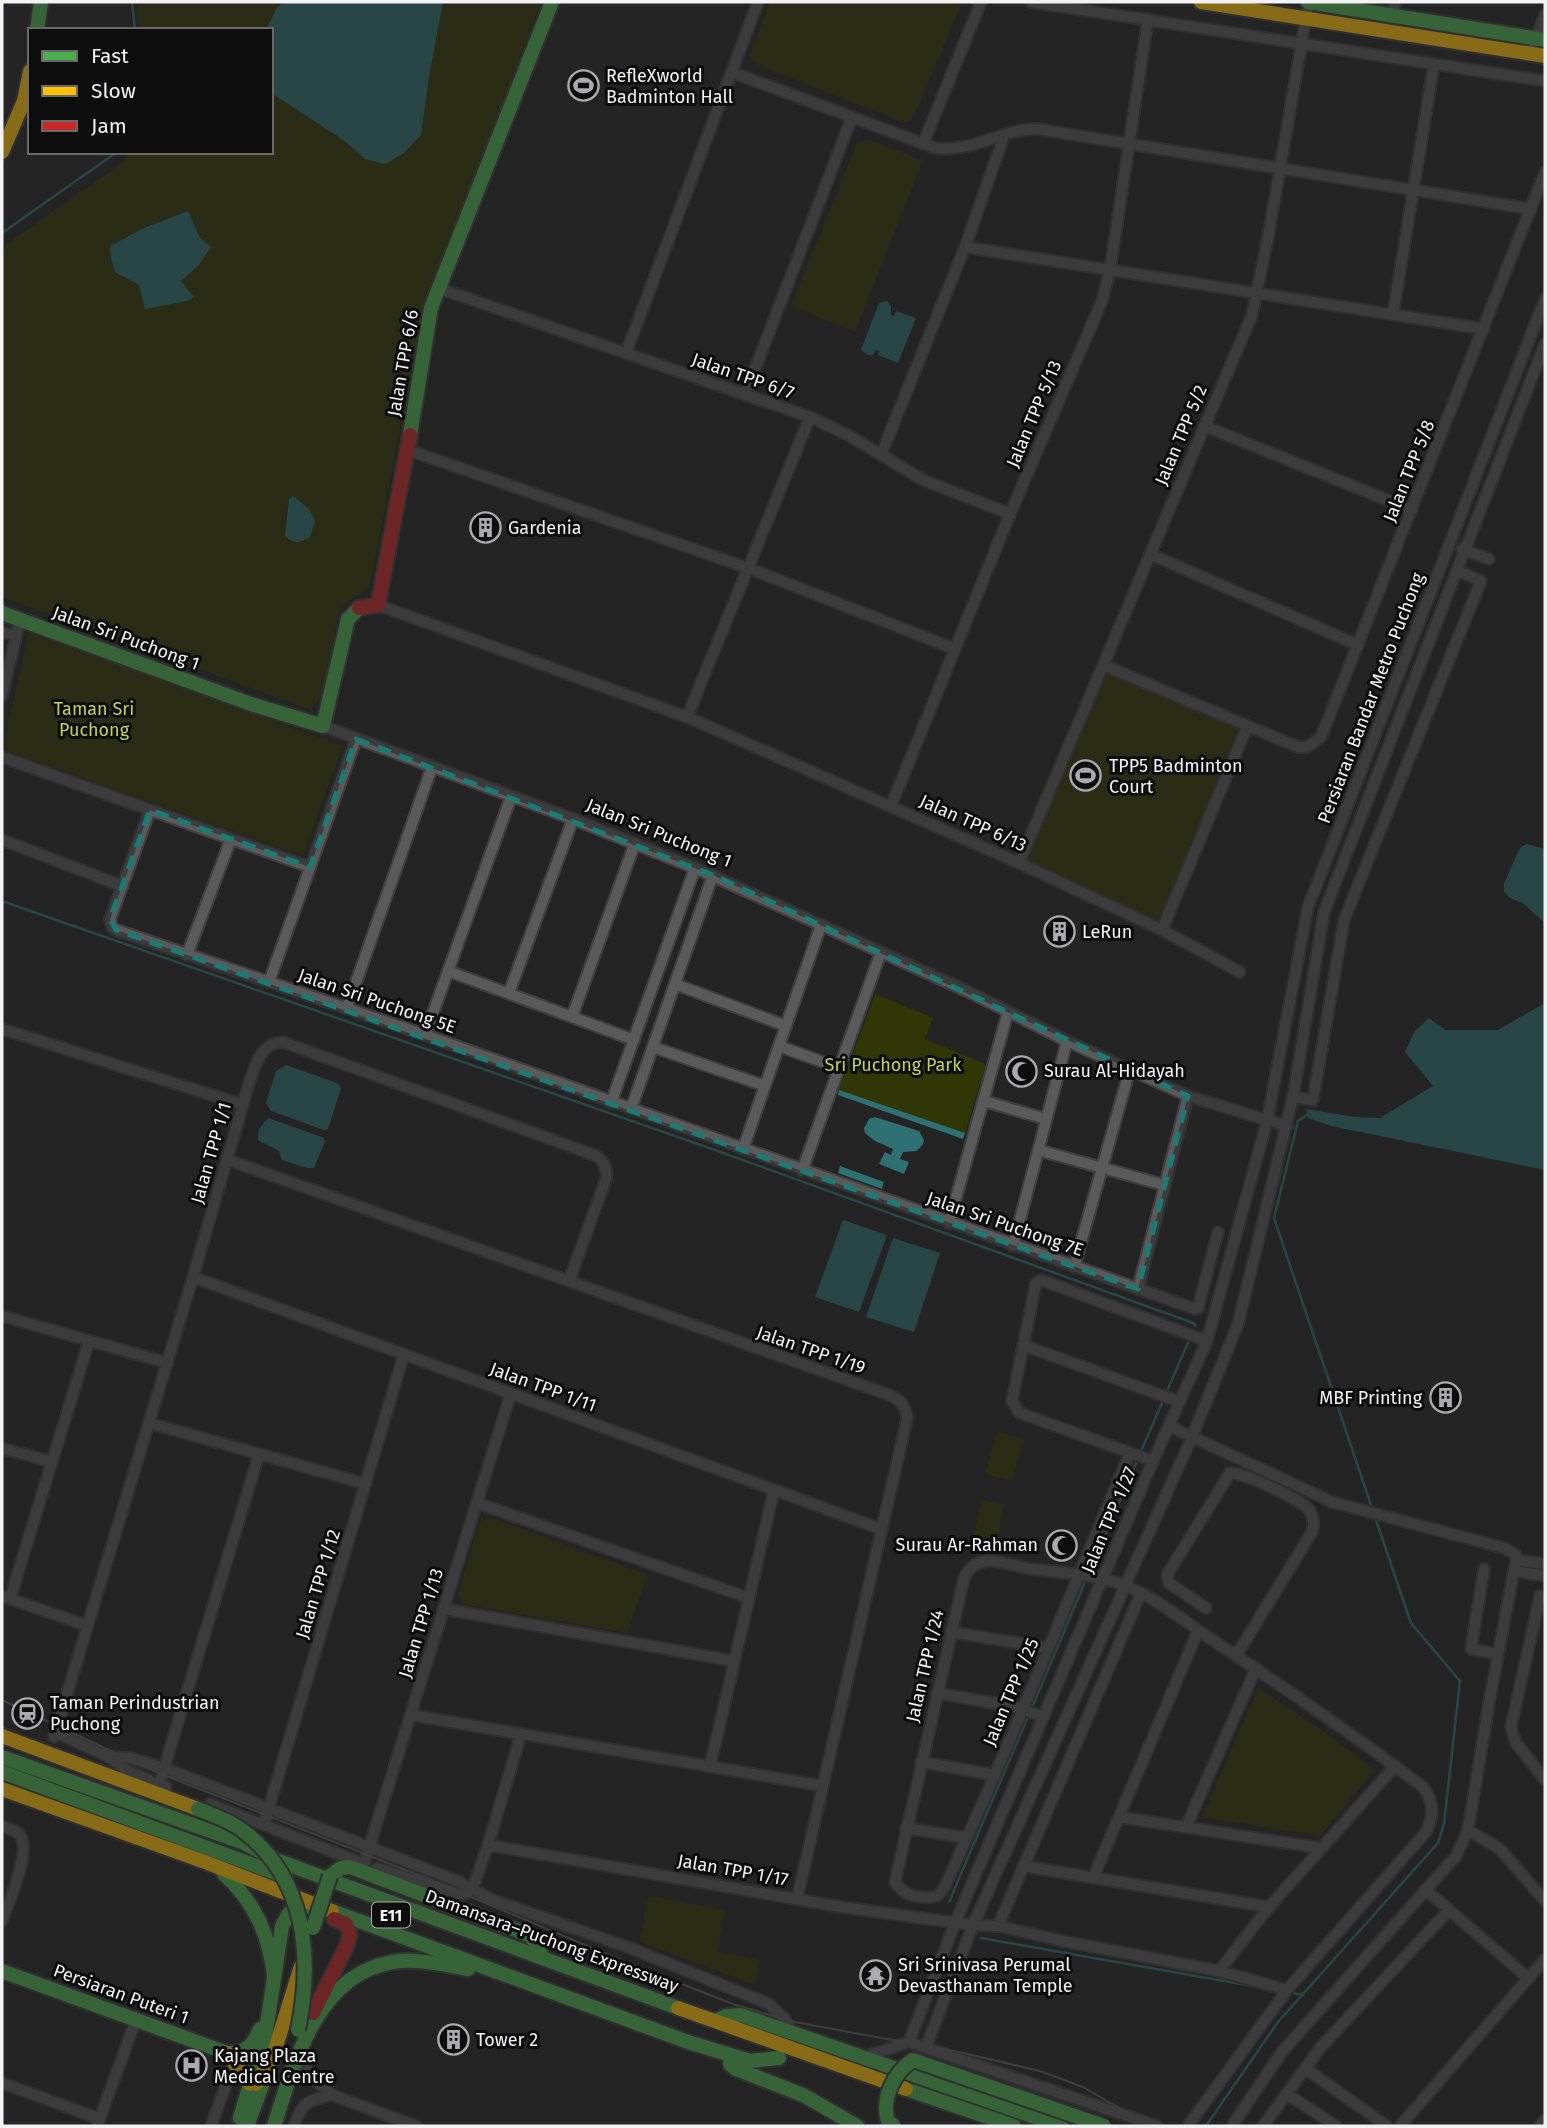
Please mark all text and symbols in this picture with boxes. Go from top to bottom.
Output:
legend [28,28,273,154]
text: Fast [91,43,129,69]
place label: RefleXworld Badminton Hall [606,65,733,108]
sports icon: RefleXworld Badminton Hall [566,69,600,103]
text: Slow [91,78,136,104]
text: Jam [91,113,127,139]
street label: Jalan TPP 6/6 [383,308,423,418]
street label: Jalan TPP 6/7 [689,348,797,404]
street label: Jalan TPP 5/13 [1002,357,1066,471]
street label: Jalan TPP 5/2 [1150,382,1212,488]
street label: Jalan TPP 5/8 [1379,417,1439,525]
building icon: Gardenia [468,511,502,545]
place label: Gardenia [508,517,582,539]
street label: Persiaran Bandar Metro Puchong [1313,569,1429,826]
street label: Jalan Sri Puchong 1 [50,601,202,675]
park label: Taman Sri Puchong [54,698,134,741]
place label: TPP5 Badminton Court [1109,755,1243,798]
sports icon: TPP5 Badminton Court [1069,759,1103,793]
street label: Jalan TPP 6/13 [916,790,1030,856]
street label: Jalan Sri Puchong 1 [583,794,735,872]
building icon: LeRun [1042,915,1076,949]
place label: LeRun [1082,921,1132,943]
street label: Jalan Sri Puchong 5E [295,964,459,1038]
park label: Sri Puchong Park [825,1054,962,1076]
mosque icon: Surau Al-Hidayah [1004,1054,1038,1088]
place label: Surau Al-Hidayah [1044,1060,1185,1082]
street label: Jalan TPP 1/1 [186,1100,236,1206]
street label: Jalan Sri Puchong 7E [924,1187,1086,1261]
street label: Jalan TPP 1/19 [754,1321,868,1379]
street label: Jalan TPP 1/11 [487,1358,599,1416]
building icon: MBF Printing [1428,1381,1462,1415]
place label: MBF Printing [1319,1387,1423,1409]
street label: Jalan TPP 1/27 [1077,1463,1141,1577]
street label: Jalan TPP 1/12 [291,1527,345,1641]
mosque icon: Surau Ar-Rahman [1044,1528,1078,1562]
place label: Surau Ar-Rahman [896,1534,1038,1556]
street label: Jalan TPP 1/13 [394,1566,448,1680]
street label: Jalan TPP 1/24 [901,1607,949,1724]
street label: Jalan TPP 1/25 [978,1635,1044,1749]
place label: Taman Perindustrian Puchong [50,1692,220,1735]
station icon: Taman Perindustrian Puchong [10,1696,44,1730]
street label: Jalan TPP 1/17 [676,1849,790,1891]
street label: Damansara–Puchong Expressway [422,1885,682,1997]
road number: E11 [372,1902,410,1927]
place label: Sri Srinivasa Perumal Devasthanam Temple [898,1954,1073,1997]
temple icon: Sri Srinivasa Perumal Devasthanam Temple [858,1958,892,1992]
street label: Persiaran Puteri 1 [50,1959,192,2029]
building icon: Tower 2 [436,2023,470,2057]
place label: Tower 2 [476,2029,538,2051]
place label: Kajang Plaza Medical Centre [214,2045,335,2088]
hospital icon: Kajang Plaza Medical Centre [174,2049,208,2083]

